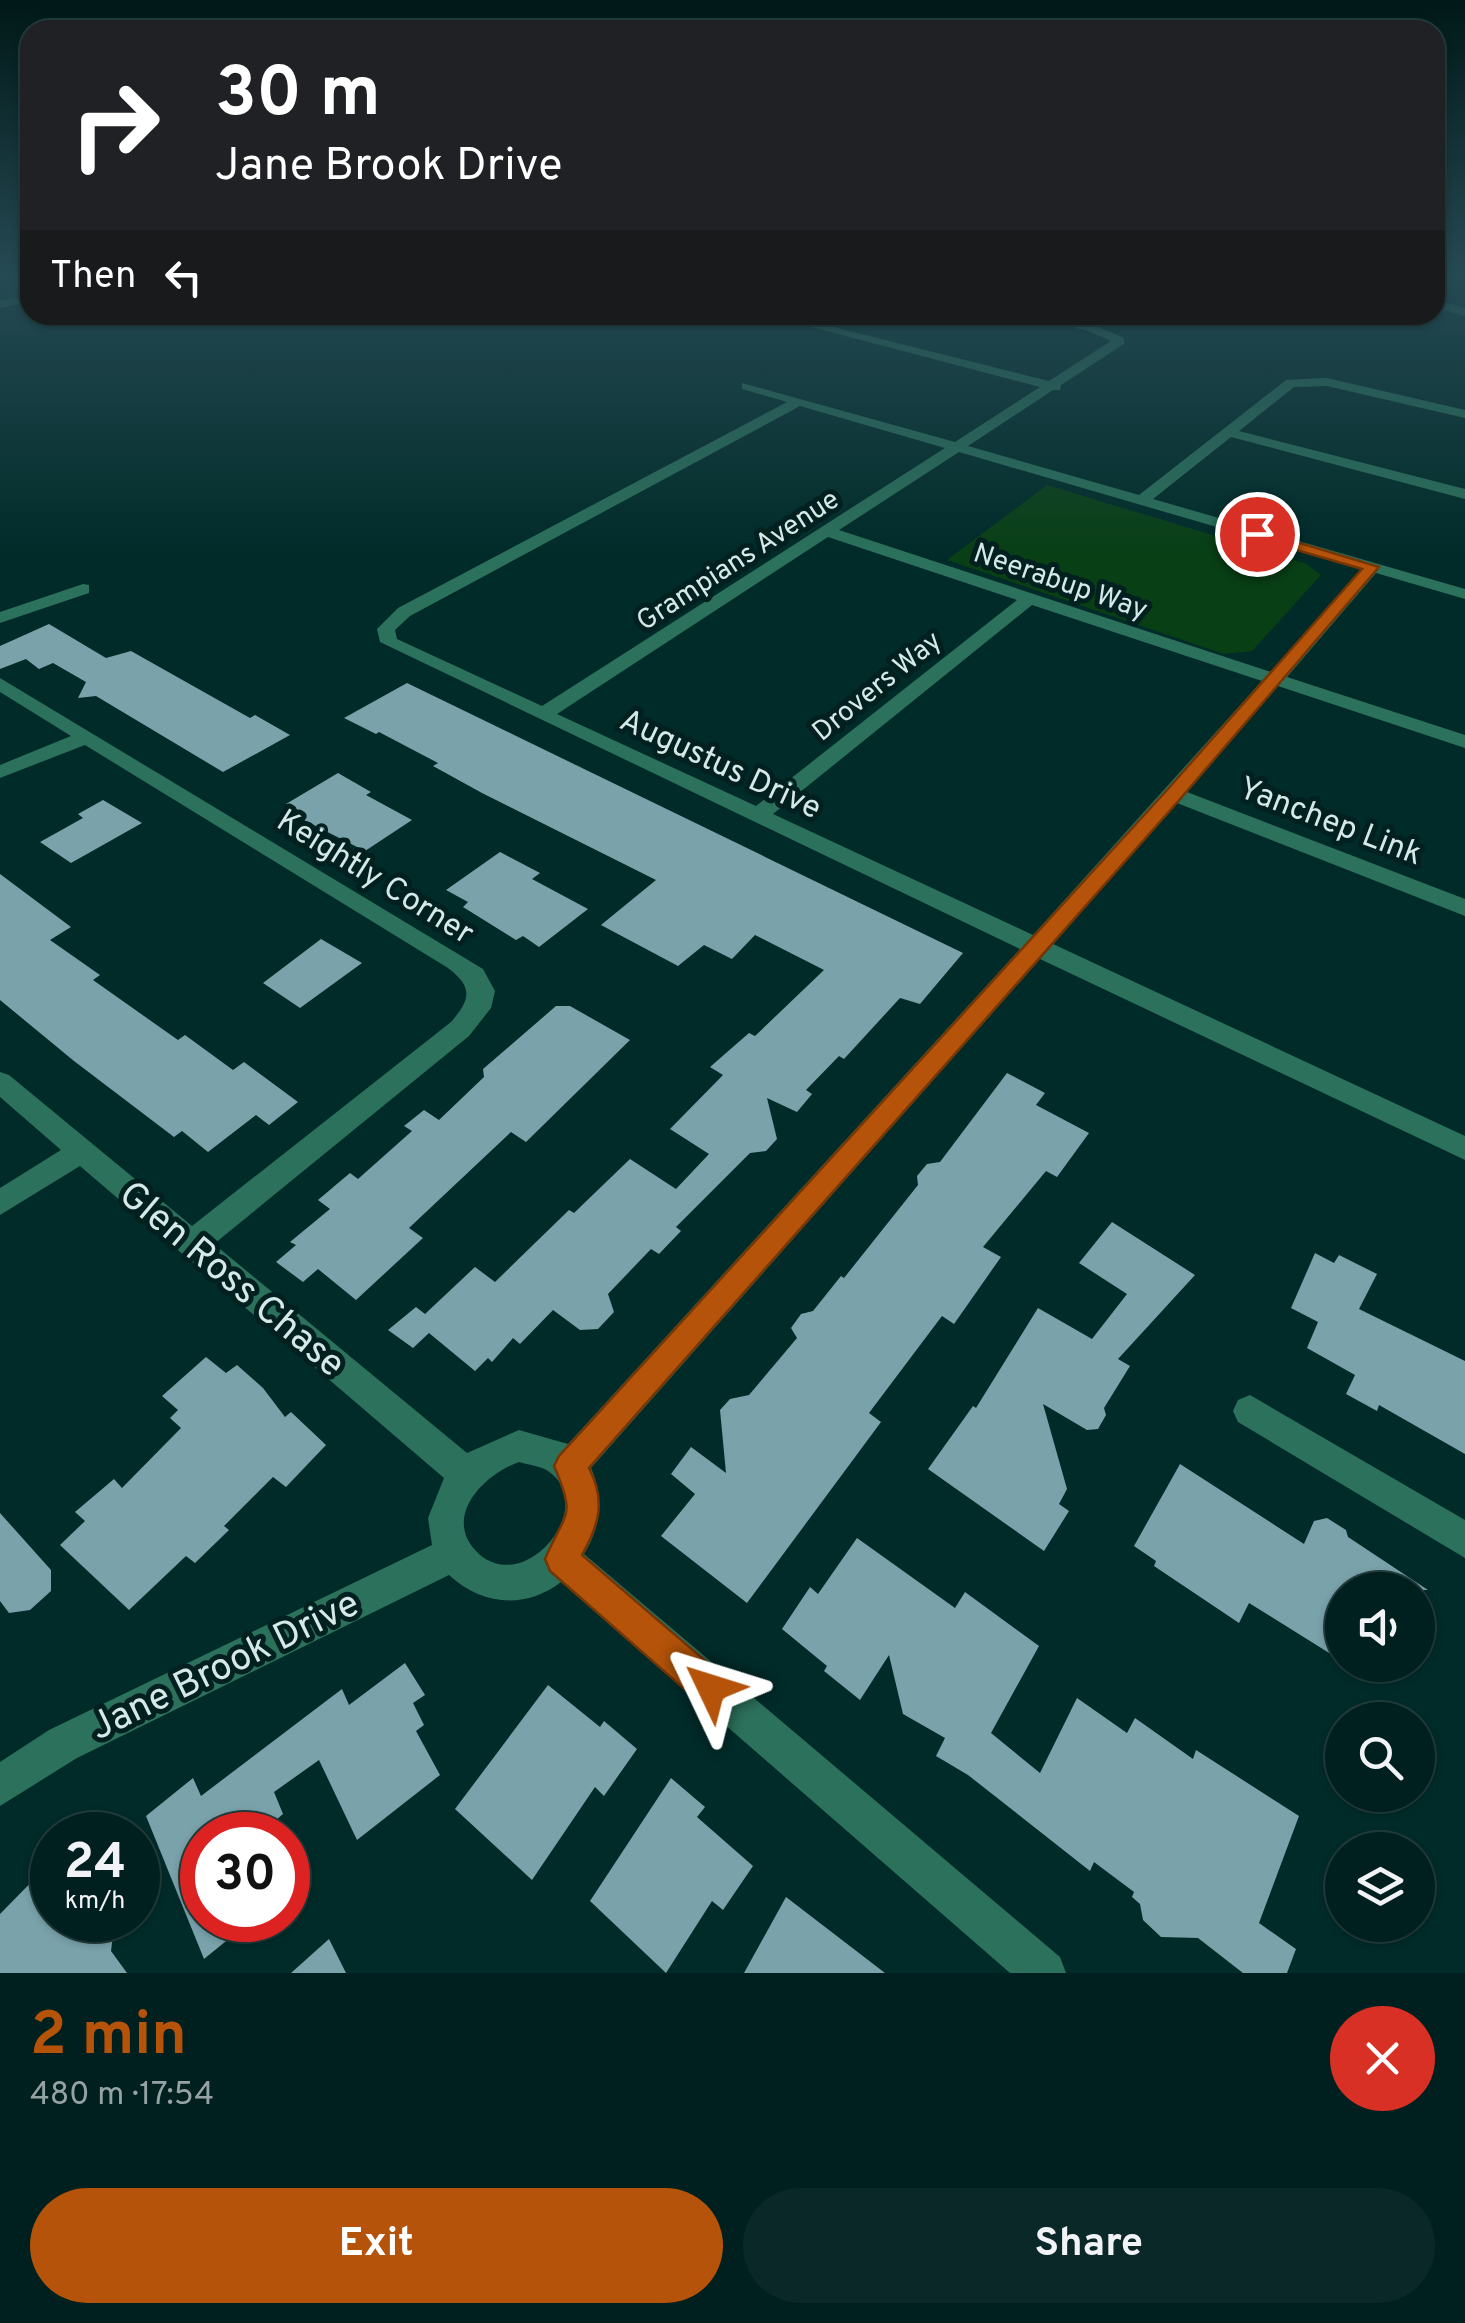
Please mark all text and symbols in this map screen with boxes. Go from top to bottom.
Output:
text: 30 m [215,52,381,141]
icon: right [50,60,180,190]
text: Jane Brook Drive [215,139,563,196]
icon: left [156,250,211,305]
text: Then [50,253,136,302]
street label: Grampians Avenue [630,482,847,641]
pin [1215,492,1300,577]
icon: arrive [1230,507,1285,562]
street label: Neerabup Way [968,536,1152,629]
street label: Drovers Way [806,624,950,751]
street label: Augustus Drive [613,702,827,830]
street label: Yanchep Link [1233,770,1427,876]
street label: Keightly Corner [268,802,480,955]
street label: Glen Ross Chase [107,1172,354,1390]
map controls [1325,1572,1435,1942]
button: sound [1325,1572,1435,1682]
street label: Jane Brook Drive [83,1581,368,1754]
position arrow [659,1636,763,1740]
button: search [1325,1702,1435,1812]
speed limit sign: 30 [180,1812,310,1942]
button: layers [1325,1832,1435,1942]
text: 24 [64,1833,126,1896]
text: km/h [65,1886,125,1918]
text: 2 min [30,2000,187,2076]
button: close [1330,2006,1435,2111]
text: 480 m · 17:54 [30,2076,214,2116]
button: Exit [30,2188,723,2303]
button: Share [743,2188,1435,2303]

